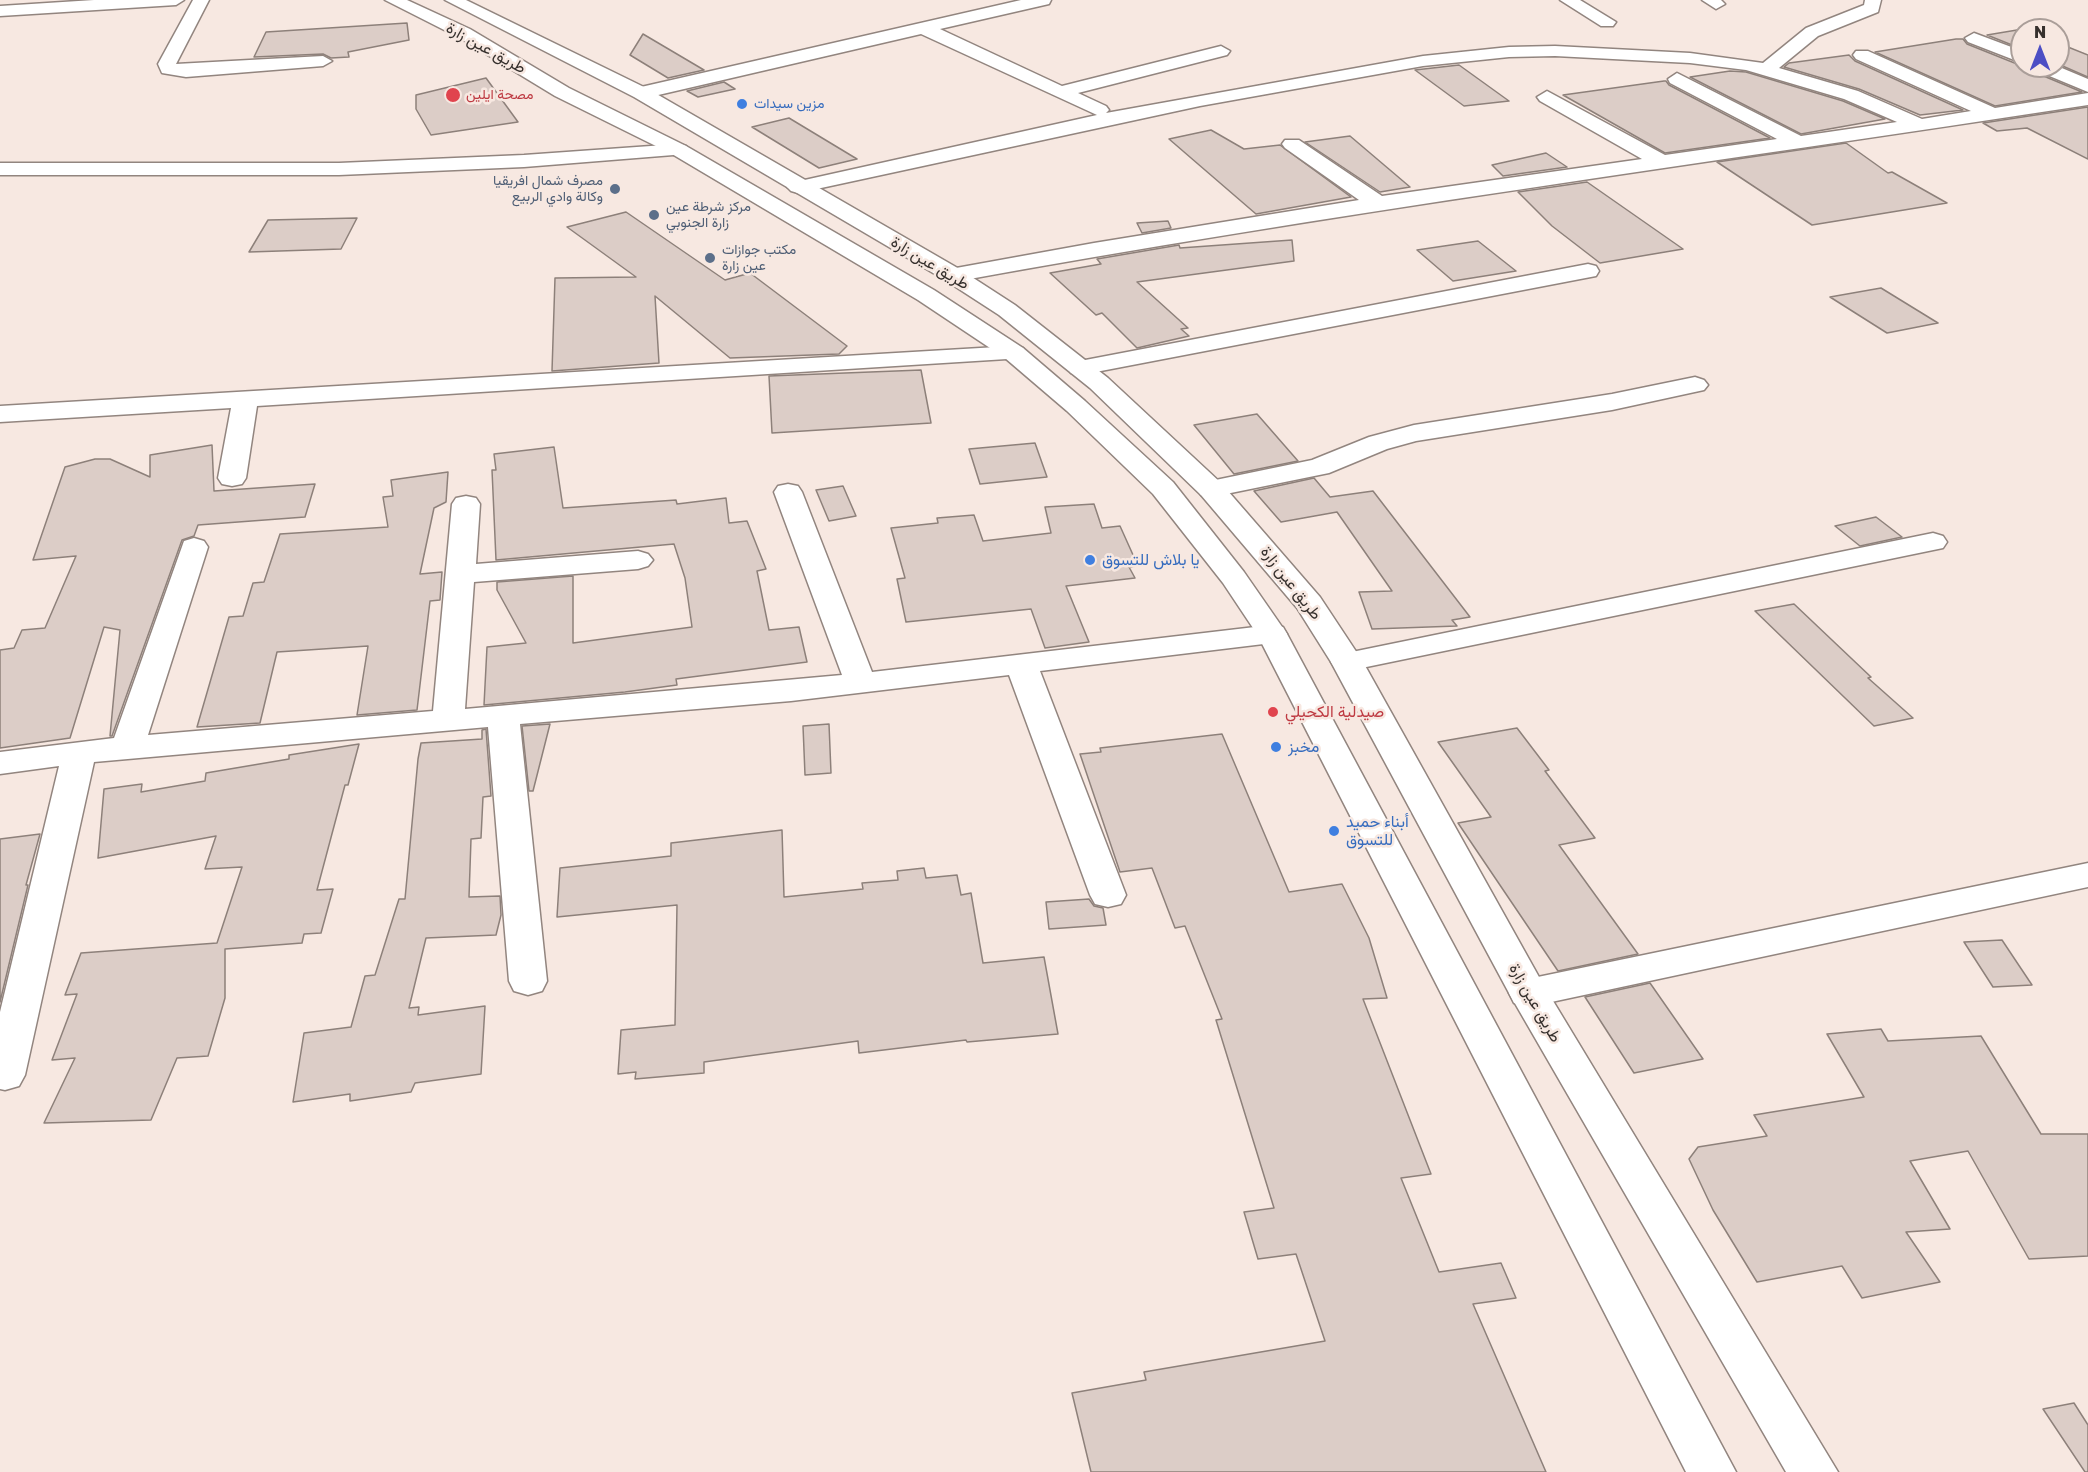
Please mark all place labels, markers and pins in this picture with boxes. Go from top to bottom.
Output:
marker: مصحة ايلين [444,86,462,104]
place label: مصحة ايلين [466,87,534,103]
place label: مزين سيدات [754,96,824,112]
marker: مزين سيدات [735,97,749,111]
place label: مصرف شمال افريقيا وكالة وادي الربيع [493,173,603,206]
marker: مصرف شمال افريقيا وكالة وادي الربيع [608,182,622,196]
place label: مركز شرطة عين زارة الجنوبي [666,199,751,232]
marker: مركز شرطة عين زارة الجنوبي [647,208,661,222]
place label: مكتب جوازات عين زارة [722,242,796,274]
marker: مكتب جوازات عين زارة [703,251,717,265]
place label: يا بلاش للتسوق [1102,550,1200,570]
marker: يا بلاش للتسوق [1083,553,1097,567]
place label: صيدلية الكحيلي [1285,702,1384,722]
marker: صيدلية الكحيلي [1266,705,1280,719]
place label: مخبز [1288,737,1319,757]
marker: مخبز [1269,740,1283,754]
place label: أبناء حميد للتسوق [1346,812,1409,850]
marker: أبناء حميد للتسوق [1327,824,1341,838]

